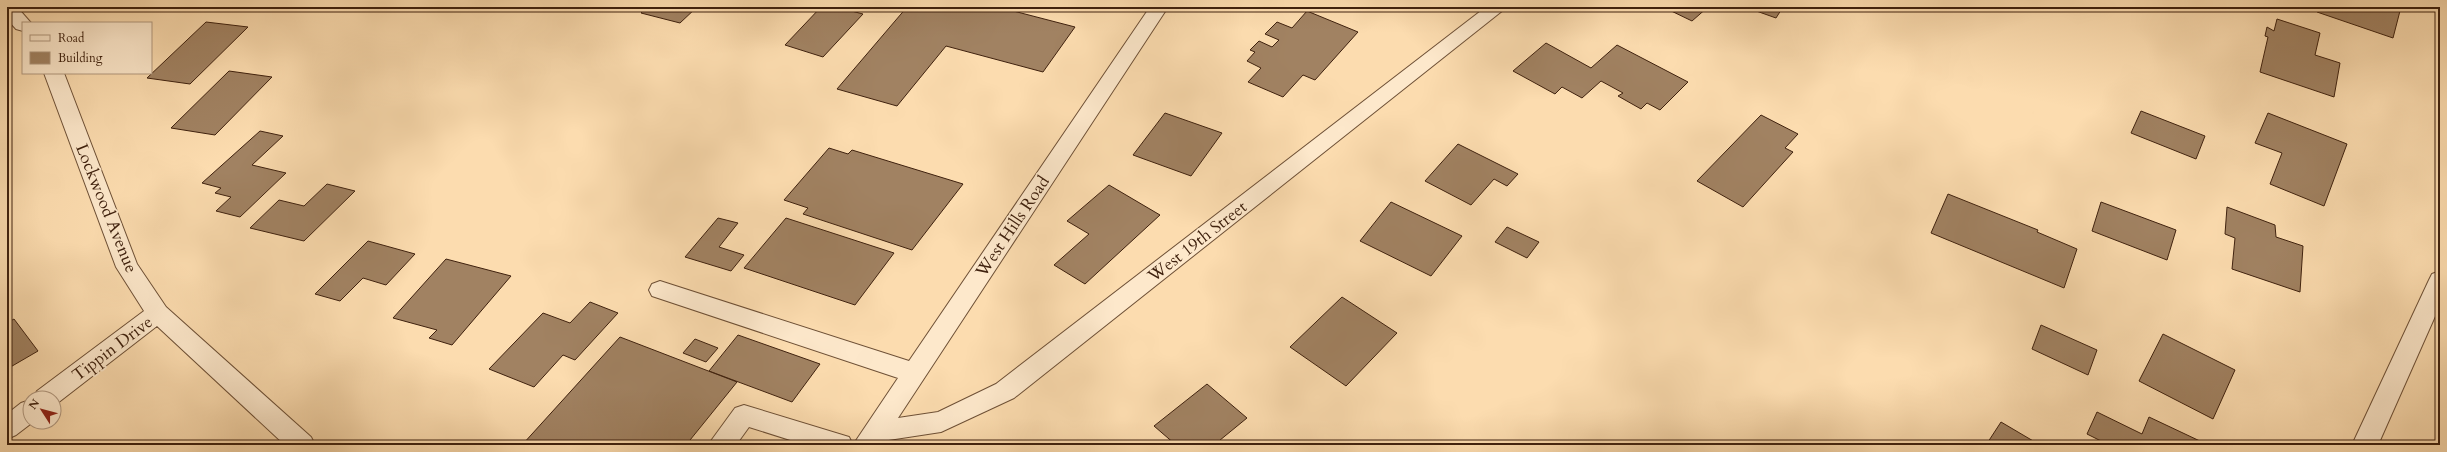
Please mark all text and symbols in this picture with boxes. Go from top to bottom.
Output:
legend [22,22,152,74]
text: Road [58,30,85,46]
text: Building [58,50,103,66]
street label: Lockwood Avenue [70,140,143,276]
street label: West Hills Road [970,171,1055,282]
street label: West 19th Street [1142,195,1252,288]
street label: Tippin Drive [67,310,157,386]
north arrow [22,390,62,430]
text: N [25,396,43,413]

